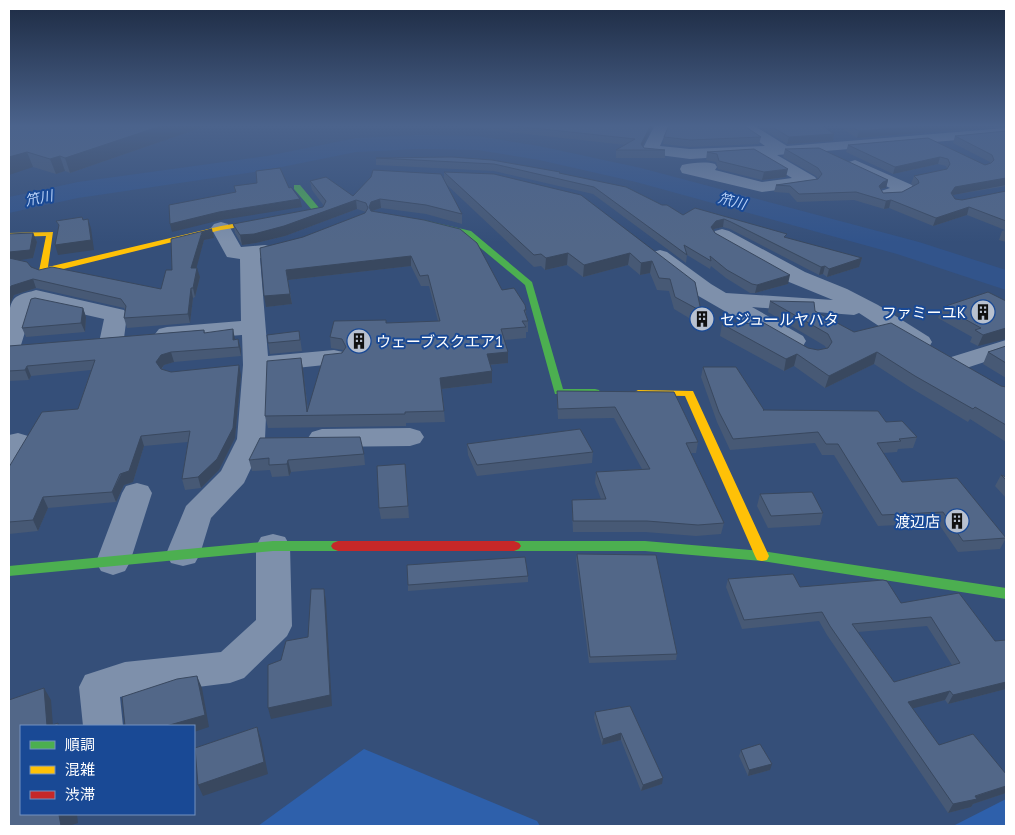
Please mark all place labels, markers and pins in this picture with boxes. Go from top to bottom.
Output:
building icon: ファミーユK [970,299,996,325]
place label: ファミーユK [882,303,966,322]
building icon: セジュールヤハタ [689,306,715,332]
place label: セジュールヤハタ [720,310,839,329]
building icon: ウェーブスクエア1 [346,328,372,354]
place label: ウェーブスクエア1 [376,332,503,351]
building icon: 渡辺店 [944,508,970,534]
place label: 渡辺店 [895,512,940,531]

